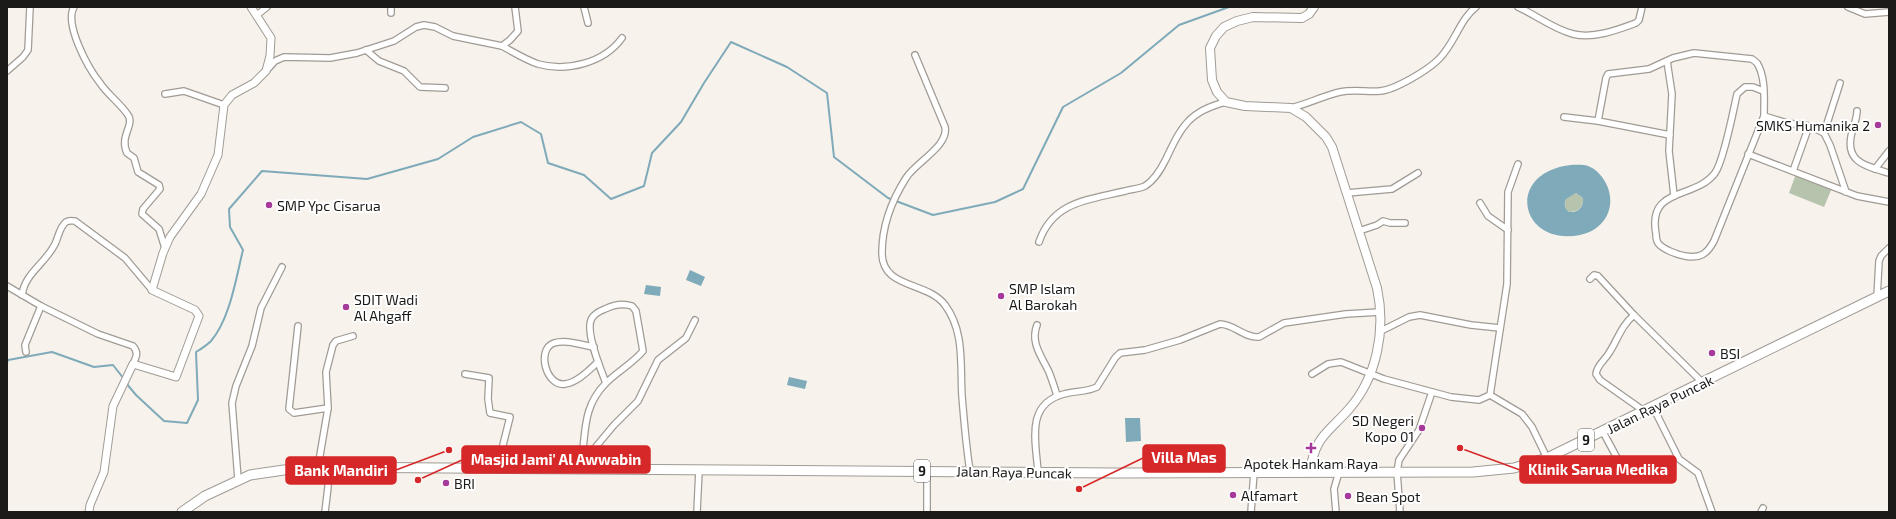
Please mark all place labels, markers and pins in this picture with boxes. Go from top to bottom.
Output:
place label: SMKS Humanika 2 [1756,117,1870,134]
marker: SMKS Humanika 2 [1873,120,1883,130]
place label: SMP Ypc Cisarua [277,197,381,214]
marker: SMP Ypc Cisarua [264,200,274,210]
place label: SMP Islam Al Barokah [1009,280,1077,313]
place label: SDIT Wadi Al Ahgaff [354,291,418,324]
marker: SMP Islam Al Barokah [996,291,1006,301]
marker: SDIT Wadi Al Ahgaff [341,302,351,312]
place label: BSI [1720,345,1740,362]
marker: BSI [1707,348,1717,358]
place label: SD Negeri Kopo 01 [1352,412,1414,445]
marker: SD Negeri Kopo 01 [1417,423,1427,433]
marker: Apotek Hankam Raya [1306,443,1316,453]
callout: Villa Mas [1143,445,1225,472]
callout: Masjid Jami' Al Awwabin [462,446,650,473]
place label: Apotek Hankam Raya [1244,455,1378,472]
callout: Klinik Sarua Medika [1520,456,1676,483]
callout: Bank Mandiri [286,457,396,484]
place label: BRI [454,475,475,492]
marker: BRI [441,478,451,488]
place label: Alfamart [1241,487,1298,504]
place label: Bean Spot [1356,488,1420,505]
marker: Alfamart [1228,490,1238,500]
marker: Bean Spot [1343,491,1353,501]

